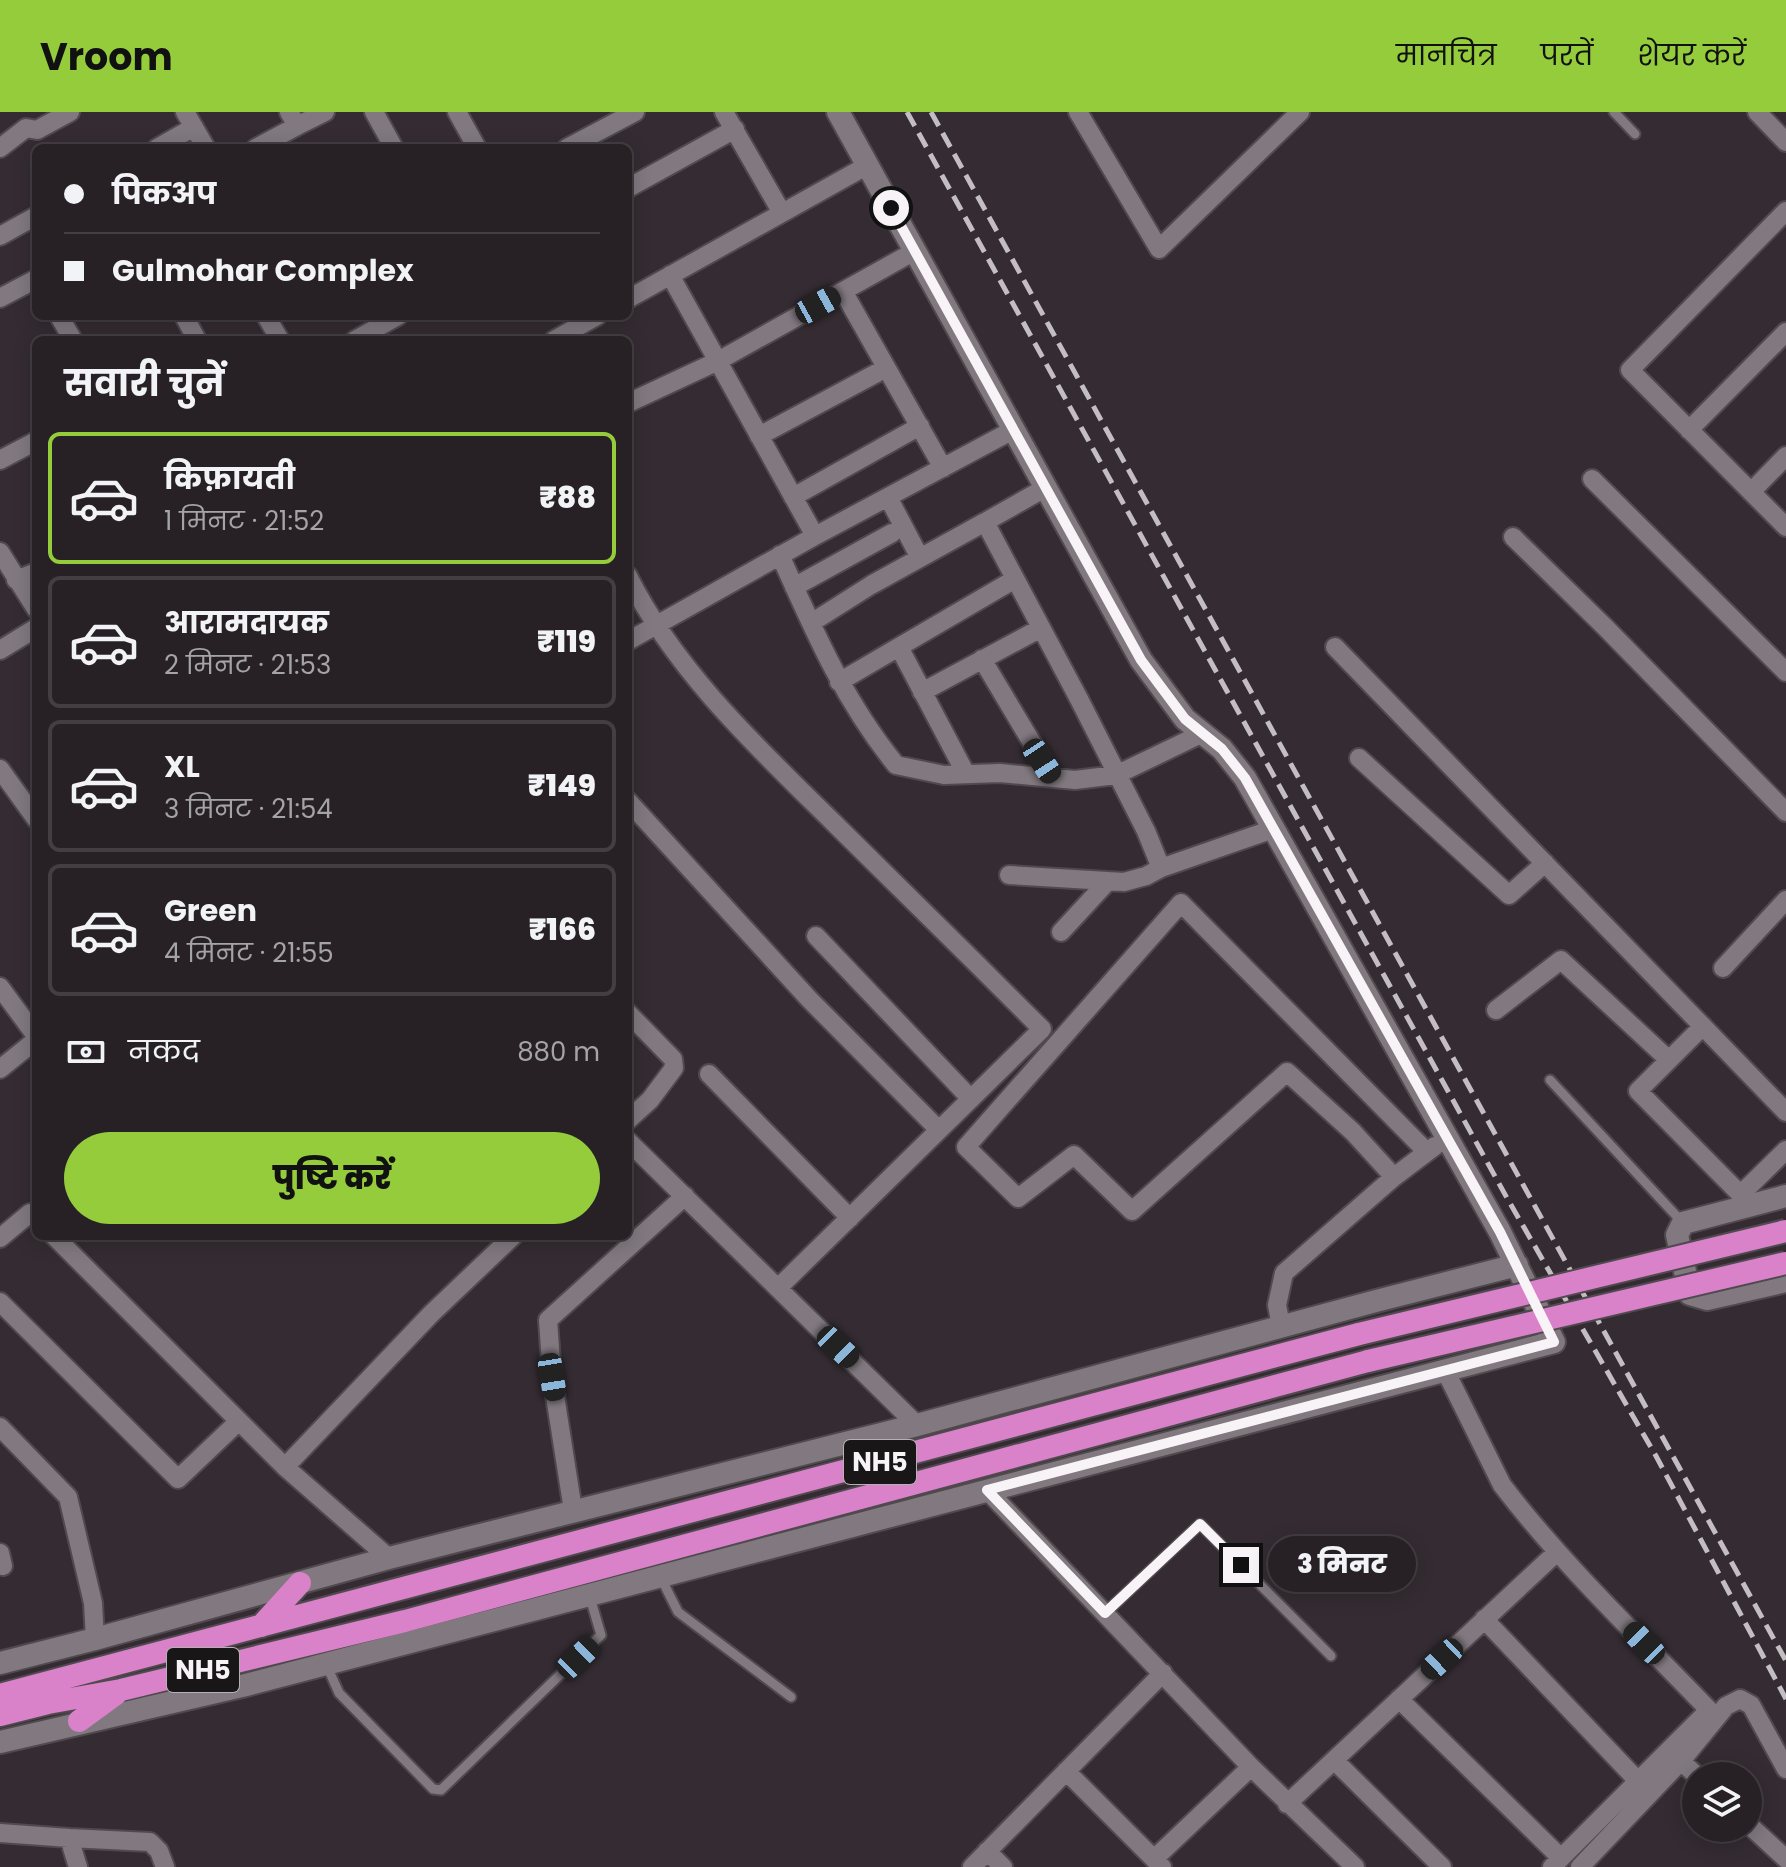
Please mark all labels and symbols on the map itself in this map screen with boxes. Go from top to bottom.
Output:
route start [873,190,909,226]
car [791,283,845,327]
car [1019,734,1065,788]
car [812,1322,864,1372]
car [536,1351,568,1403]
road number: NH5 [844,1440,916,1484]
callout: 3 मिनट [1269,1537,1417,1593]
route end [1223,1547,1259,1583]
car [1619,1617,1669,1669]
car [552,1633,604,1683]
car [1416,1634,1468,1684]
road number: NH5 [167,1648,239,1692]

